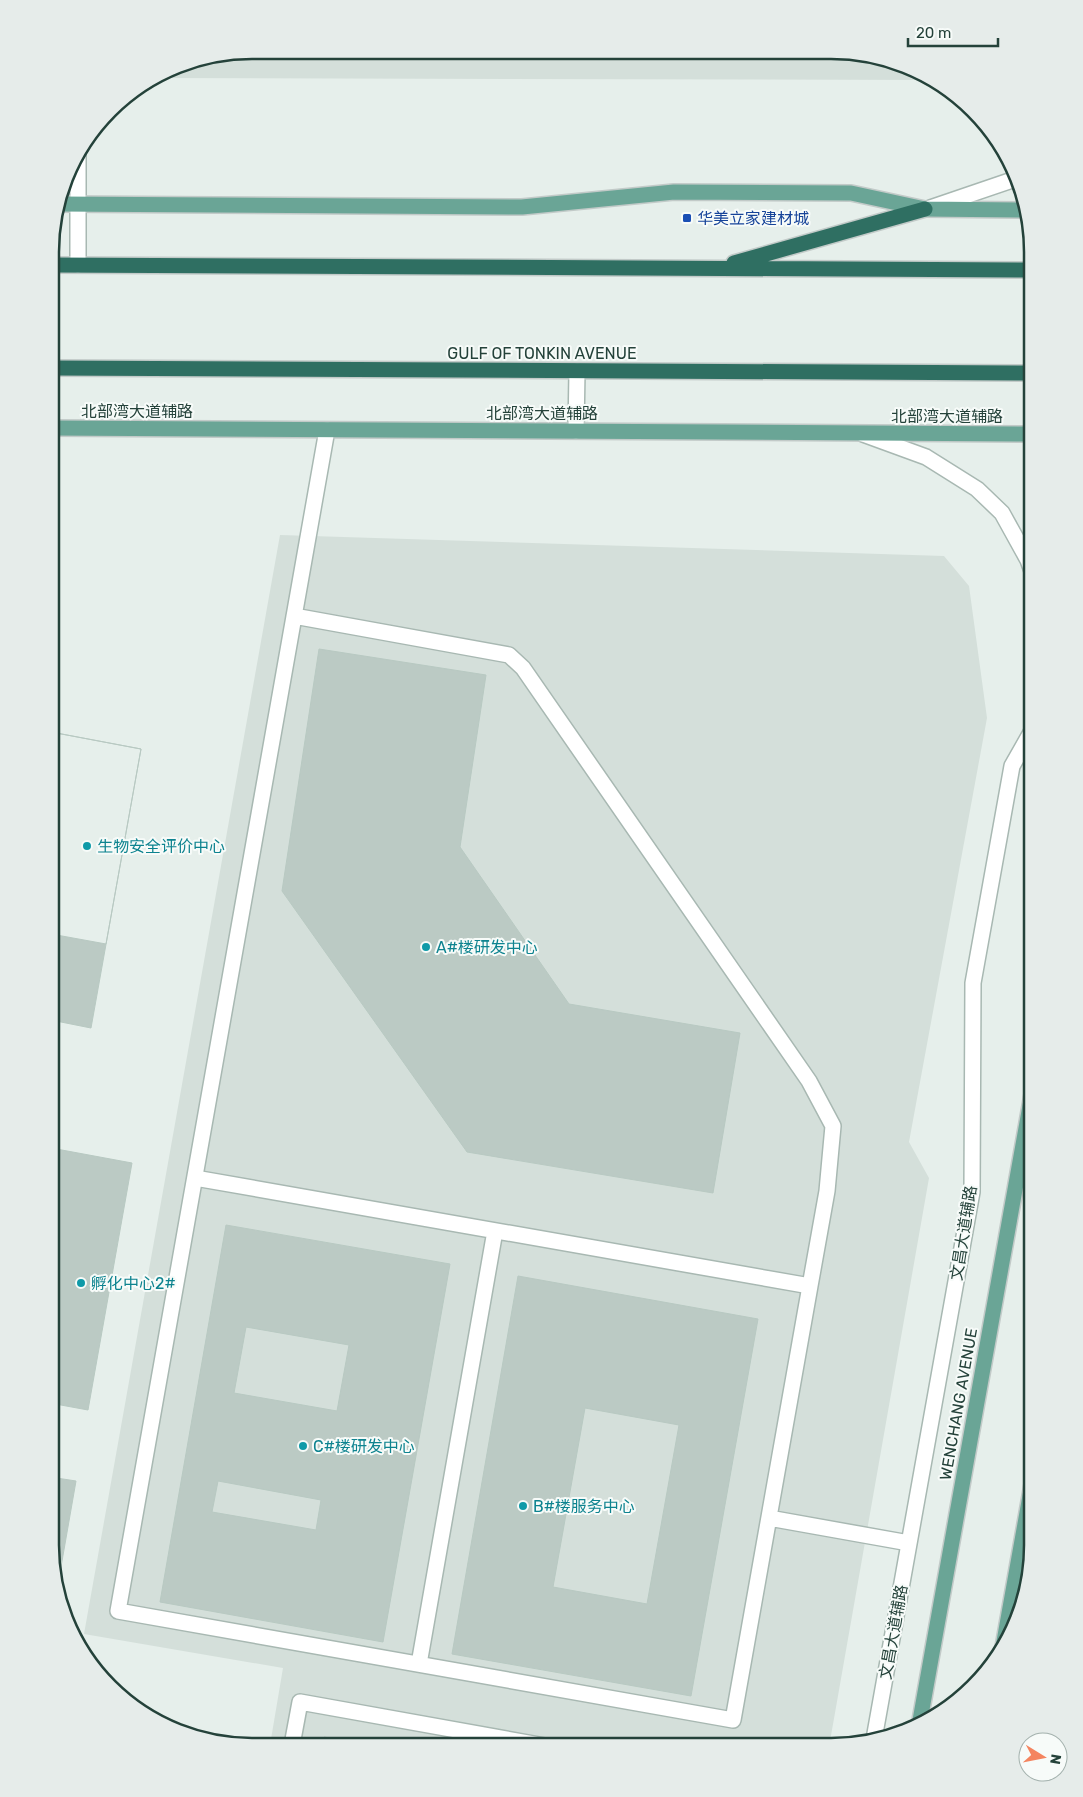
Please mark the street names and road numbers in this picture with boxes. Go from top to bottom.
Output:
street label: GULF OF TONKIN AVENUE [447,344,637,363]
street label: 北部湾大道辅路 [81,402,193,421]
street label: 北部湾大道辅路 [486,404,598,423]
street label: 北部湾大道辅路 [891,407,1003,426]
street label: 文昌大道辅路 [947,1184,980,1282]
street label: WENCHANG AVENUE [936,1327,981,1482]
street label: 文昌大道辅路 [876,1583,911,1681]

